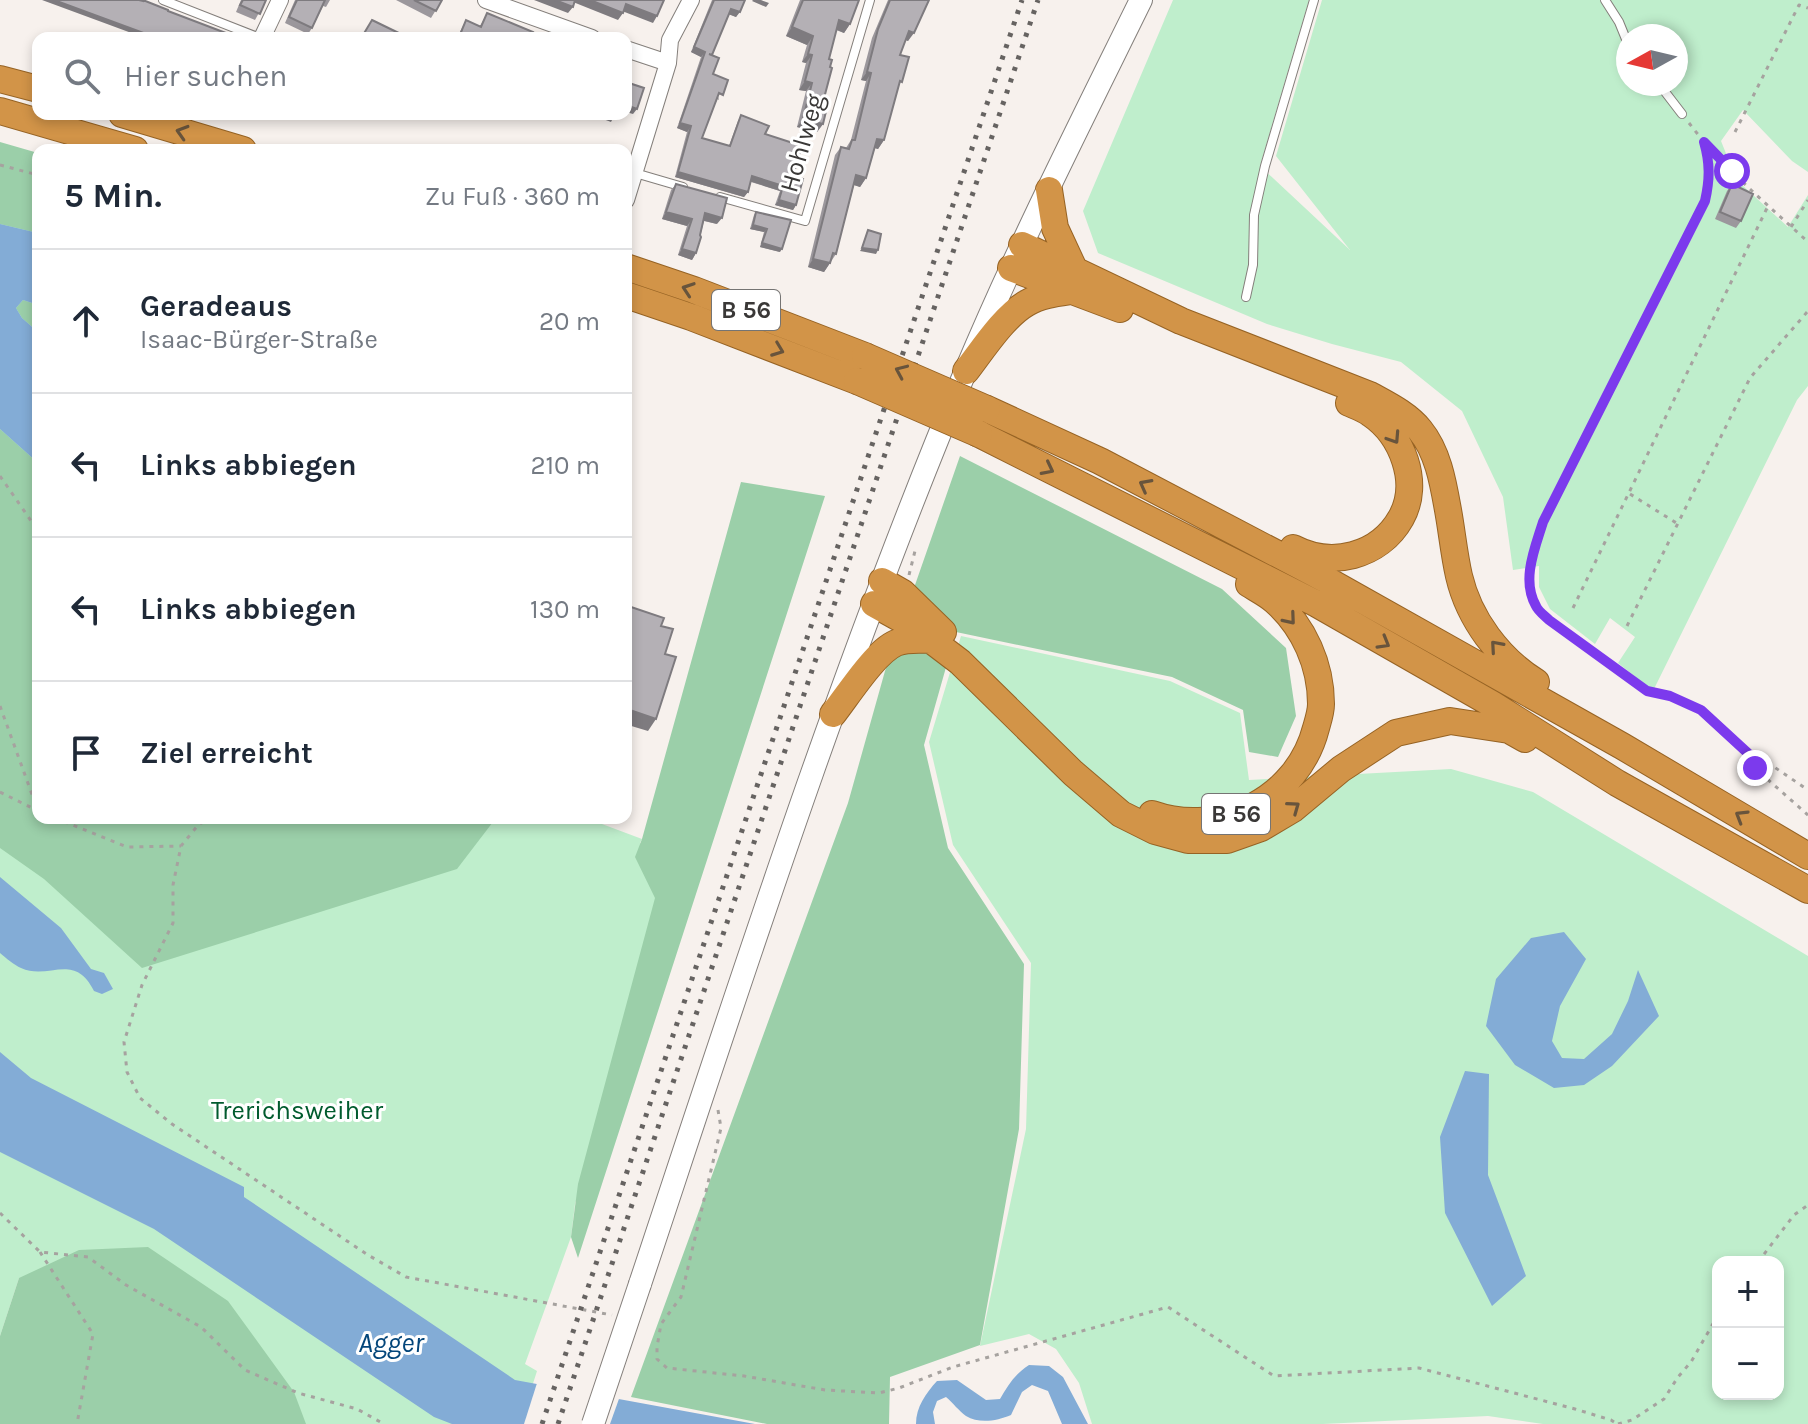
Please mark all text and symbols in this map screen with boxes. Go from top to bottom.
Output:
north arrow [1616,24,1688,96]
search box [32,32,632,120]
icon: search [60,54,104,98]
text: Hier suchen [124,58,287,94]
street label: Hohlweg [773,90,831,196]
one-way arrow [176,125,190,141]
route start [1714,153,1750,189]
text: 5 Min. [64,176,162,216]
text: Zu Fuß · 360 m [425,181,600,212]
one-way arrow [682,282,696,298]
text: Geradeaus [140,288,292,324]
road number: B 56 [712,290,780,330]
icon: ahead [64,299,108,343]
text: 20 m [539,306,600,337]
text: Isaac-Bürger-Straße [140,324,378,355]
one-way arrow [770,341,784,357]
one-way arrow [894,365,909,381]
one-way arrow [1384,429,1399,443]
icon: left [64,443,108,487]
text: Links abbiegen [140,447,357,483]
text: 210 m [530,450,600,481]
one-way arrow [1040,459,1055,474]
one-way arrow [1139,479,1153,494]
icon: left [64,587,108,631]
text: Links abbiegen [140,591,357,627]
text: 130 m [530,594,600,625]
one-way arrow [1280,610,1295,624]
one-way arrow [1376,633,1390,649]
one-way arrow [1491,640,1506,655]
icon: arrive [64,731,108,775]
text: Ziel erreicht [140,735,313,771]
route end [1737,750,1773,786]
road number: B 56 [1202,794,1270,834]
one-way arrow [1285,802,1300,817]
one-way arrow [1735,810,1750,826]
park label: Trerichsweiher [211,1095,384,1126]
map controls [1712,1256,1784,1400]
button: + [1712,1256,1784,1328]
water label: Agger [358,1326,425,1359]
button: − [1712,1328,1784,1400]

